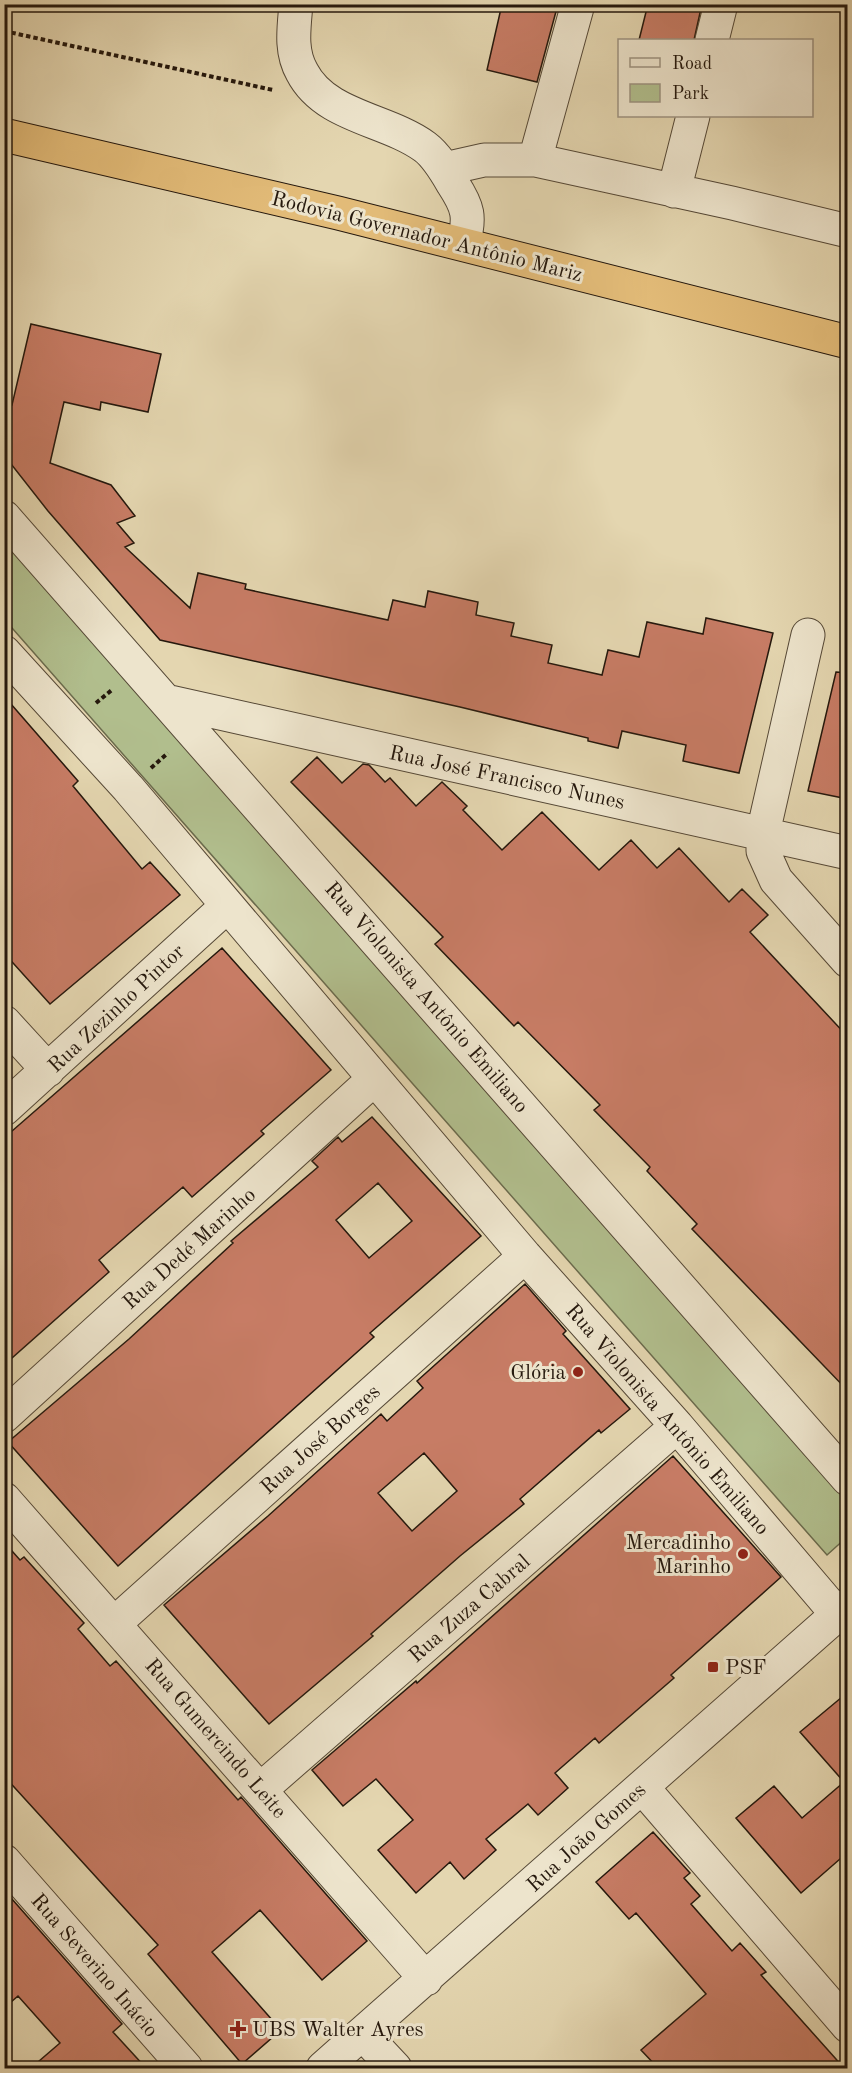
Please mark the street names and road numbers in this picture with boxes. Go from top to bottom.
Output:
street label: Rodovia Governador Antônio Mariz [269,189,584,286]
street label: Rua José Francisco Nunes [387,743,626,814]
street label: Rua Violonista Antônio Emiliano [320,878,532,1117]
street label: Rua Zezinho Pintor [45,941,189,1077]
street label: Rua Dedé Marinho [120,1184,260,1314]
street label: Rua Violonista Antônio Emiliano [561,1300,773,1539]
street label: Rua José Borges [257,1381,385,1499]
street label: Rua Zuza Cabral [405,1551,535,1667]
street label: Rua Gumercindo Leite [140,1655,290,1823]
street label: Rua João Gomes [524,1779,650,1897]
street label: Rua Severino Inácio [26,1890,162,2042]

